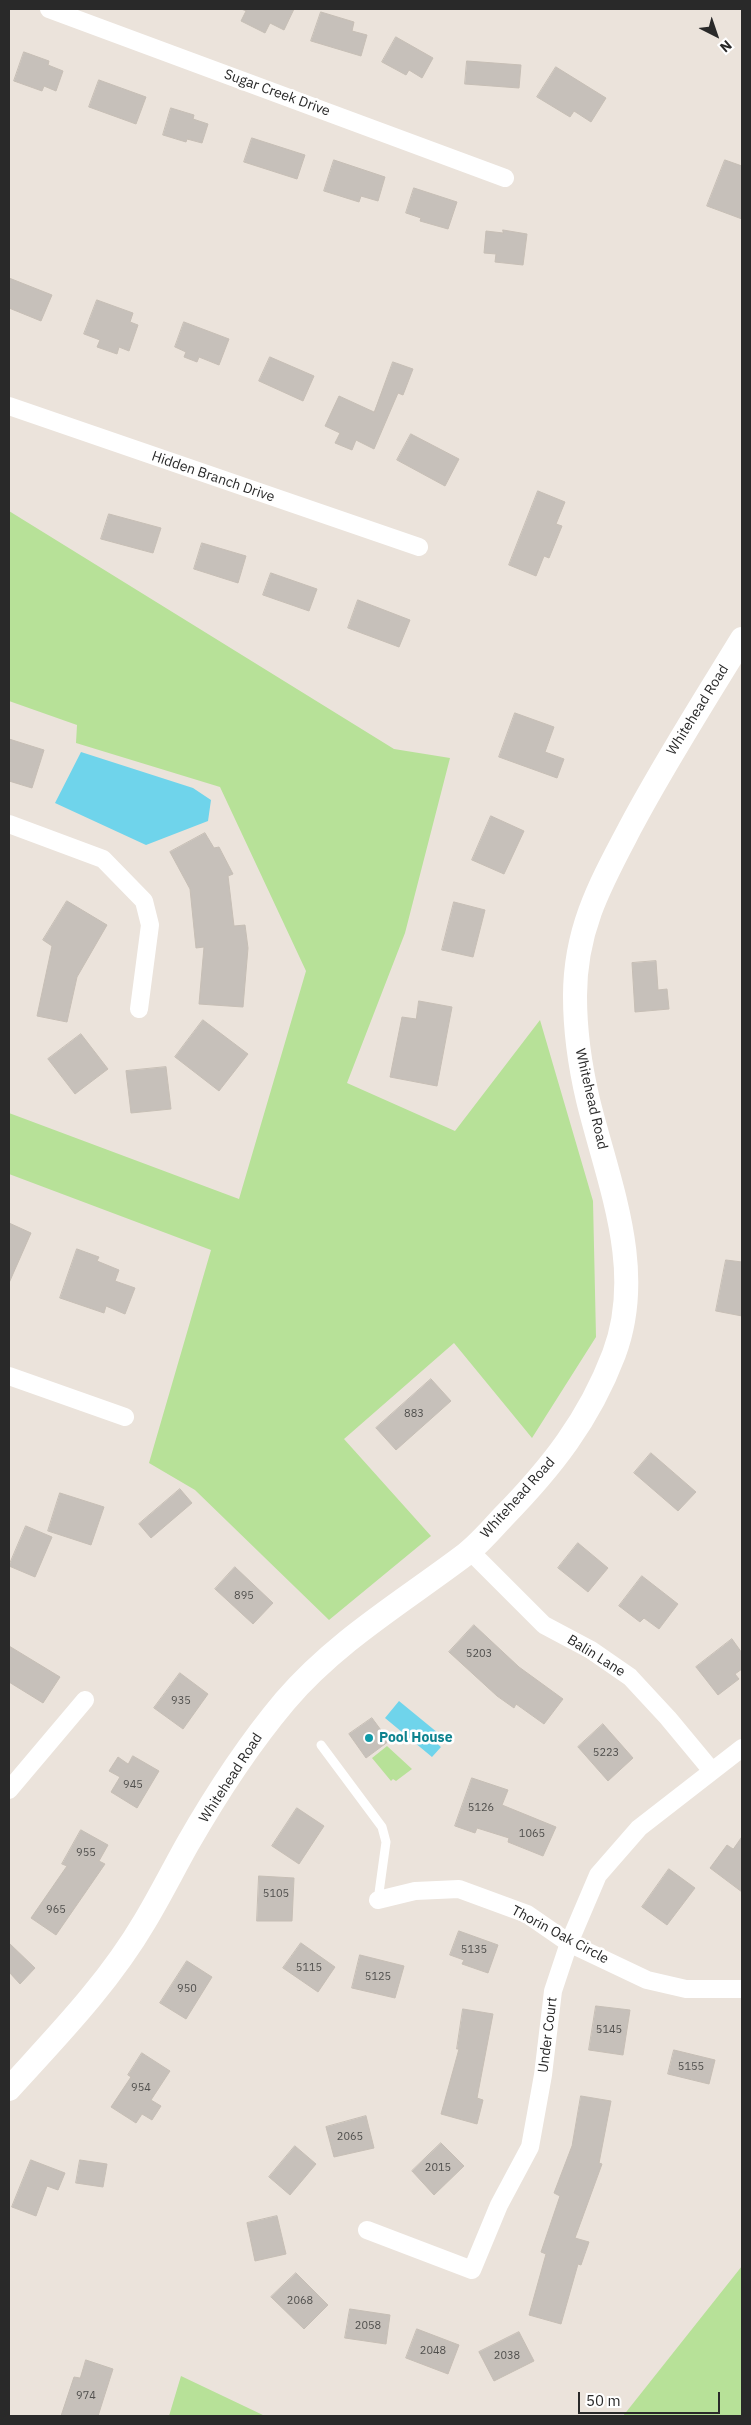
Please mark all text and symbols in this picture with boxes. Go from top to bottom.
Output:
north arrow [691,10,741,60]
text: N [716,36,736,56]
street label: Sugar Creek Drive [222,66,332,120]
street label: Hidden Branch Drive [149,448,277,506]
street label: Whitehead Road [664,662,732,758]
street label: Whitehead Road [571,1047,611,1151]
house number: 883 [404,1407,424,1421]
street label: Whitehead Road [477,1454,559,1542]
house number: 895 [234,1589,254,1603]
street label: Balin Lane [564,1632,628,1680]
house number: 5203 [466,1647,492,1661]
house number: 935 [171,1694,191,1708]
street label: Whitehead Road [196,1730,266,1826]
place label: Pool House [379,1730,453,1746]
marker: Pool House [363,1732,375,1744]
house number: 5223 [593,1746,619,1760]
house number: 945 [123,1778,143,1792]
house number: 5126 [468,1801,494,1815]
house number: 1065 [519,1827,545,1841]
house number: 955 [76,1846,96,1860]
house number: 5105 [263,1887,289,1901]
street label: Thorin Oak Circle [509,1902,611,1968]
house number: 965 [46,1903,66,1917]
house number: 5135 [461,1943,487,1957]
house number: 5115 [296,1961,322,1975]
house number: 5125 [365,1970,391,1984]
house number: 950 [177,1982,197,1996]
street label: Under Court [535,1996,561,2074]
house number: 5145 [596,2023,622,2037]
house number: 5155 [678,2060,704,2074]
house number: 954 [131,2081,151,2095]
house number: 2065 [337,2130,363,2144]
house number: 2015 [425,2161,451,2175]
house number: 2068 [287,2294,313,2308]
house number: 2058 [355,2319,381,2333]
house number: 2048 [420,2344,446,2358]
house number: 2038 [494,2349,520,2363]
scale bar [581,2382,724,2414]
house number: 974 [76,2389,96,2403]
text: 50 m [586,2391,621,2410]

